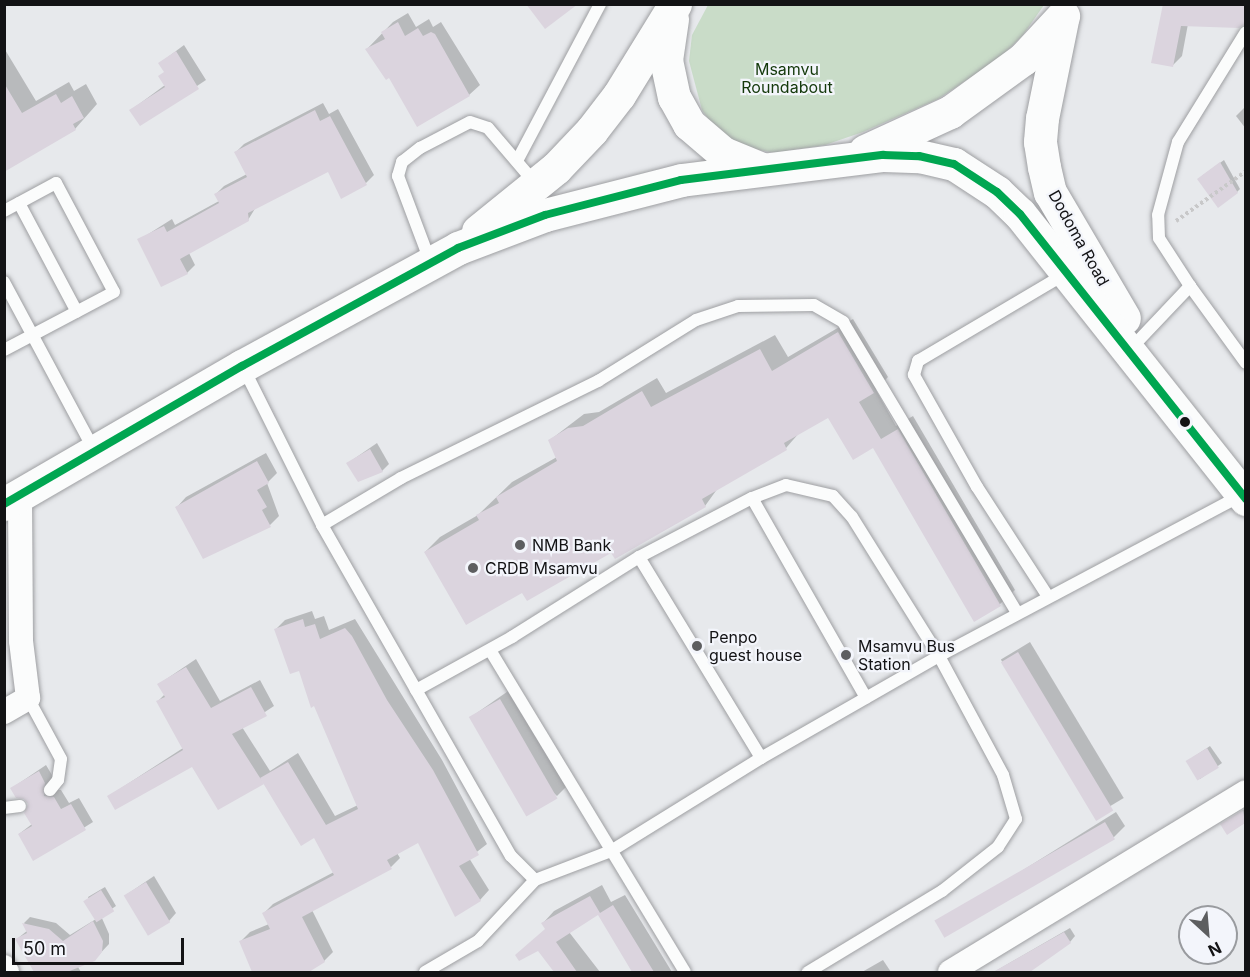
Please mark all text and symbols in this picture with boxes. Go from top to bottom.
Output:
park label: Msamvu Roundabout [741,59,833,97]
street label: Dodoma Road [1045,187,1113,289]
unlabelled marker [1179,416,1191,428]
place label: NMB Bank [532,535,611,555]
marker: NMB Bank [513,538,527,552]
place label: CRDB Msamvu [485,558,598,578]
marker: CRDB Msamvu [466,561,480,575]
place label: Penpo guest house [709,627,802,665]
place label: Msamvu Bus Station [858,636,955,674]
marker: Penpo guest house [690,639,704,653]
marker: Msamvu Bus Station [839,648,853,662]
north arrow [1178,905,1238,965]
scale bar [15,926,188,964]
text: 50 m [23,938,66,959]
text: N [1205,938,1225,961]

